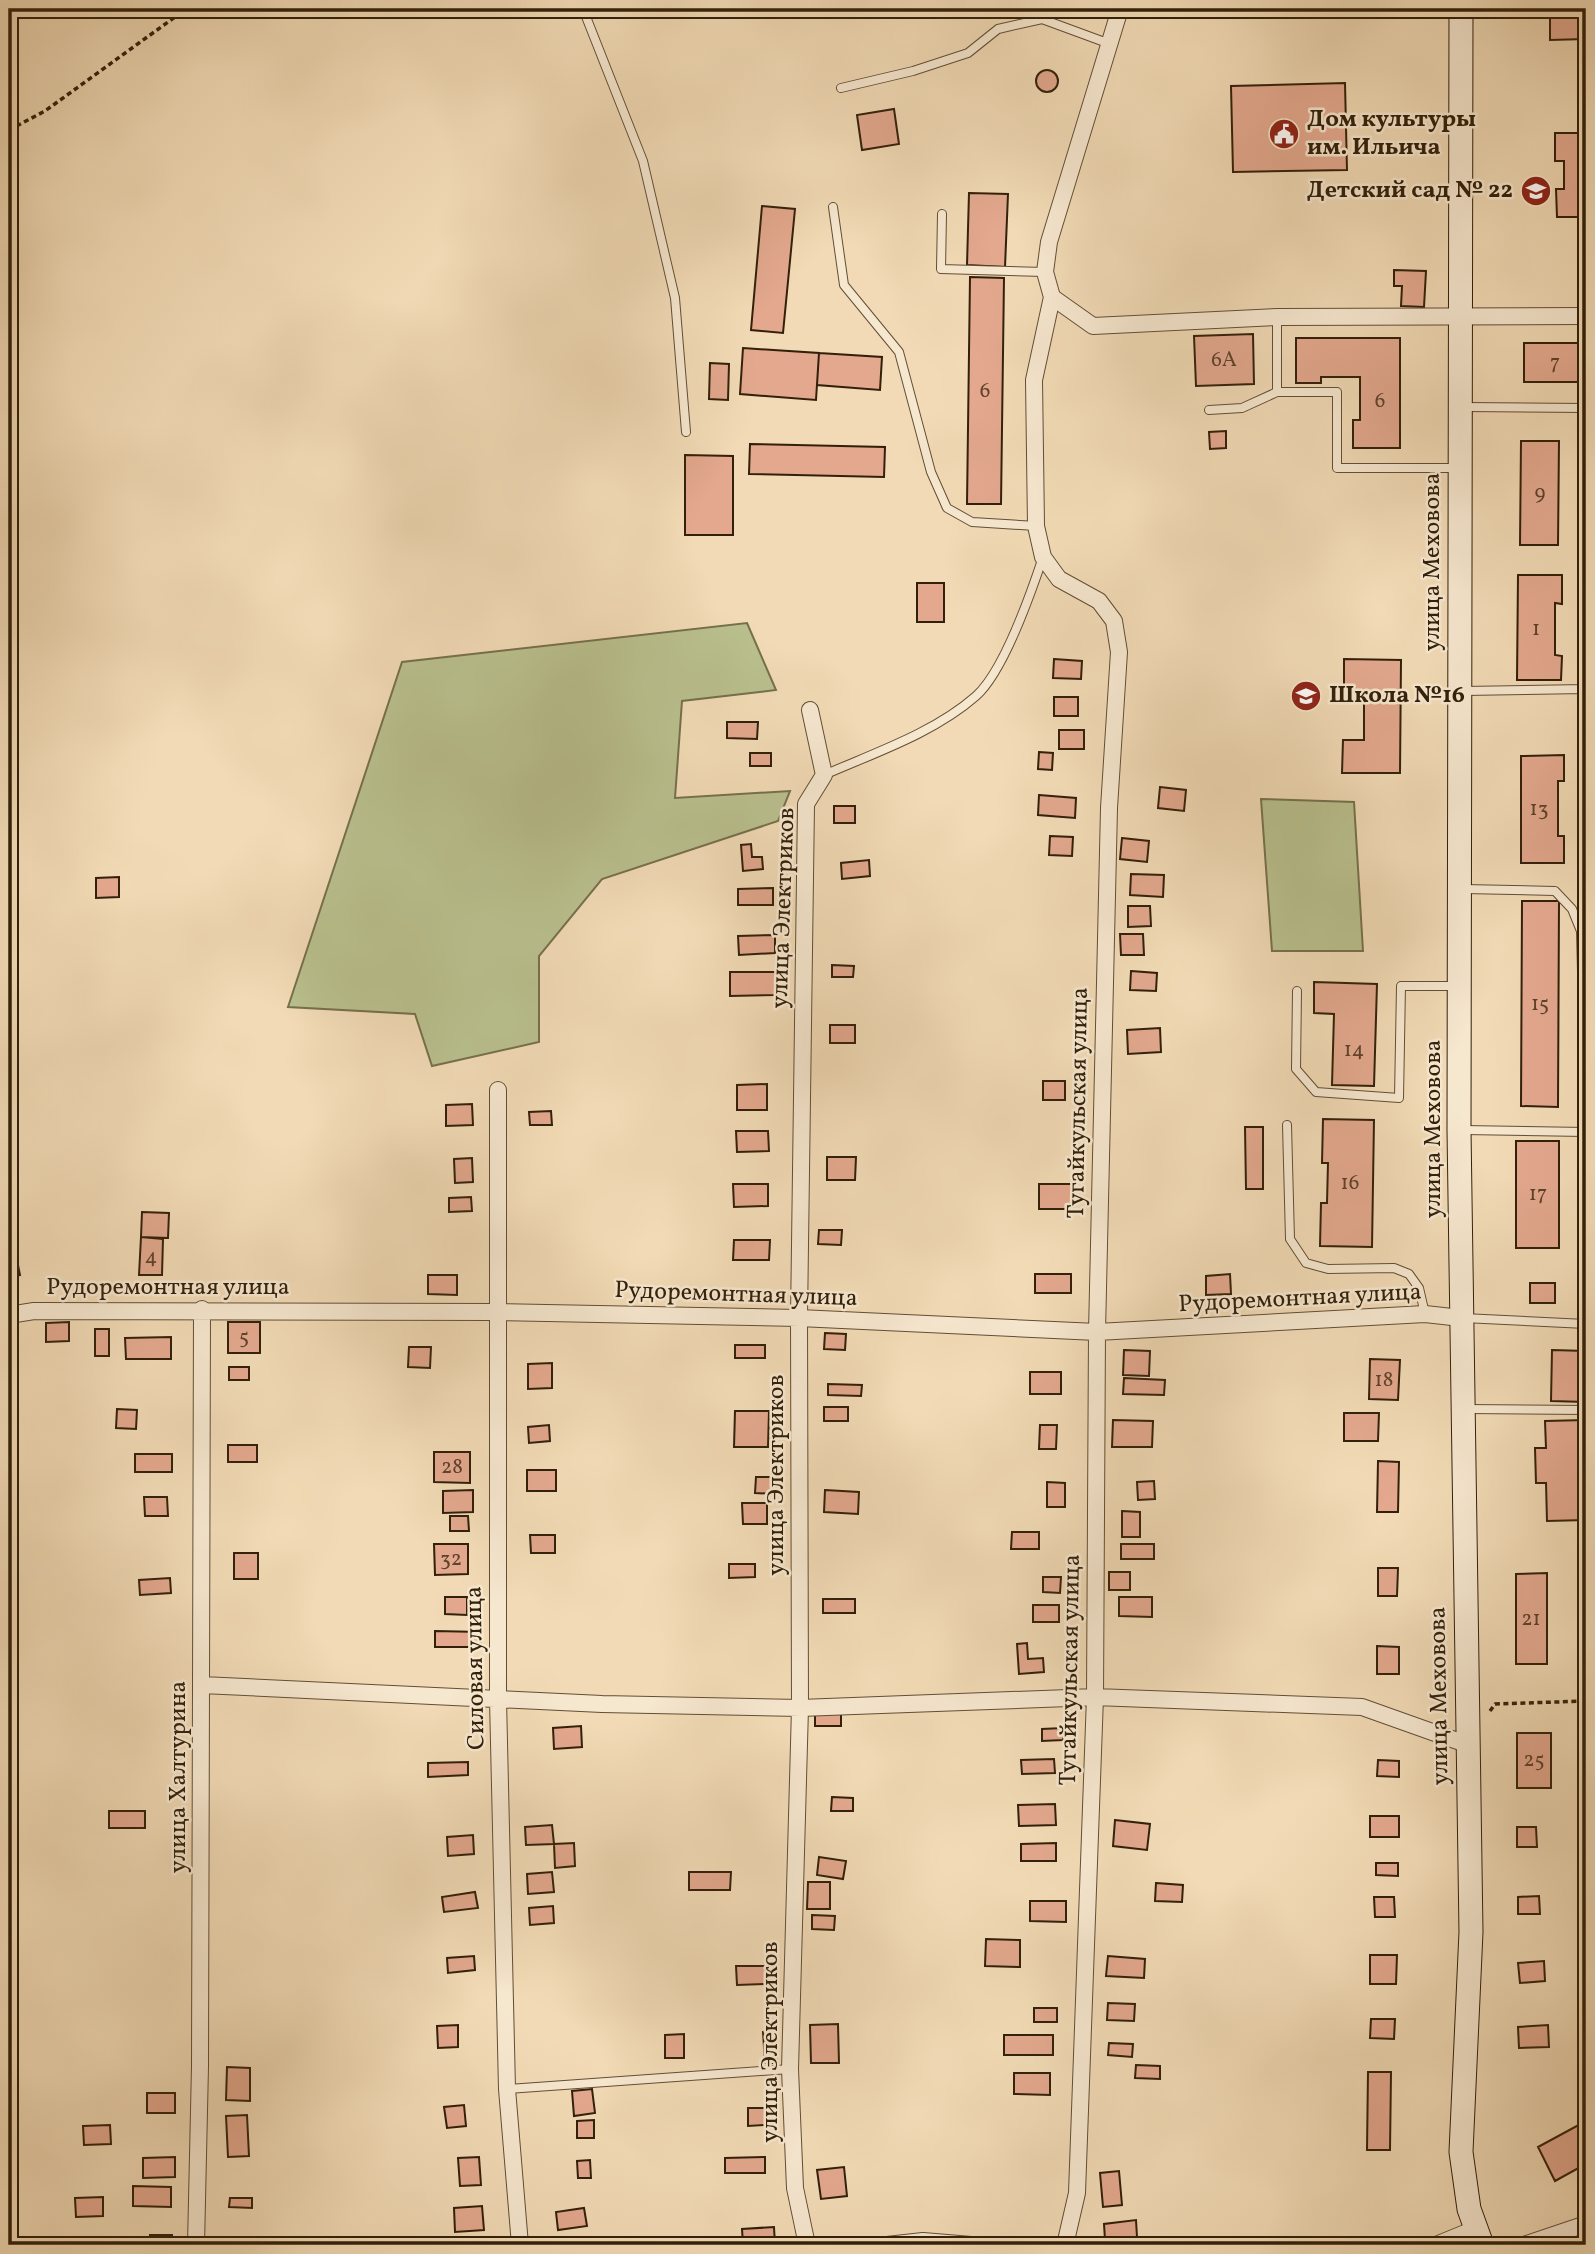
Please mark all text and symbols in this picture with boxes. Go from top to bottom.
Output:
place label: Дом культуры им. Ильича [1307,103,1476,165]
public building icon: Дом культуры им. Ильича [1267,117,1301,151]
place label: Детский сад № 22 [1307,174,1513,208]
school or university icon: Детский сад № 22 [1519,174,1553,208]
house number: 6А [1211,346,1237,375]
house number: 7 [1550,349,1560,378]
house number: 6 [980,377,990,406]
house number: 6 [1375,387,1385,416]
street label: улица Меховова [1416,473,1450,651]
house number: 9 [1535,479,1546,508]
house number: 1 [1532,615,1540,644]
school or university icon: Школа №16 [1289,679,1323,713]
place label: Школа №16 [1329,679,1465,713]
house number: 13 [1530,795,1548,824]
street label: улица Электриков [763,807,805,1009]
street label: Тугайкульская улица [1060,987,1098,1219]
house number: 15 [1531,990,1549,1019]
house number: 14 [1344,1036,1364,1065]
street label: улица Меховова [1417,1040,1451,1218]
house number: 16 [1341,1169,1359,1198]
house number: 17 [1529,1180,1547,1209]
house number: 4 [145,1243,157,1272]
street label: Рудоремонтная улица [46,1271,290,1305]
street label: Рудоремонтная улица [614,1274,858,1316]
street label: Рудоремонтная улица [1178,1276,1422,1322]
house number: 5 [239,1323,249,1352]
house number: 18 [1375,1366,1393,1395]
street label: улица Электриков [760,1374,794,1576]
house number: 28 [441,1453,463,1482]
house number: 32 [440,1545,462,1574]
street label: Тугайкульская улица [1052,1554,1090,1786]
street label: Силовая улица [458,1586,494,1750]
house number: 21 [1521,1605,1541,1634]
street label: улица Меховова [1421,1606,1459,1786]
street label: улица Халтурина [162,1681,196,1873]
house number: 25 [1523,1746,1545,1775]
street label: улица Электриков [754,1941,788,2143]

